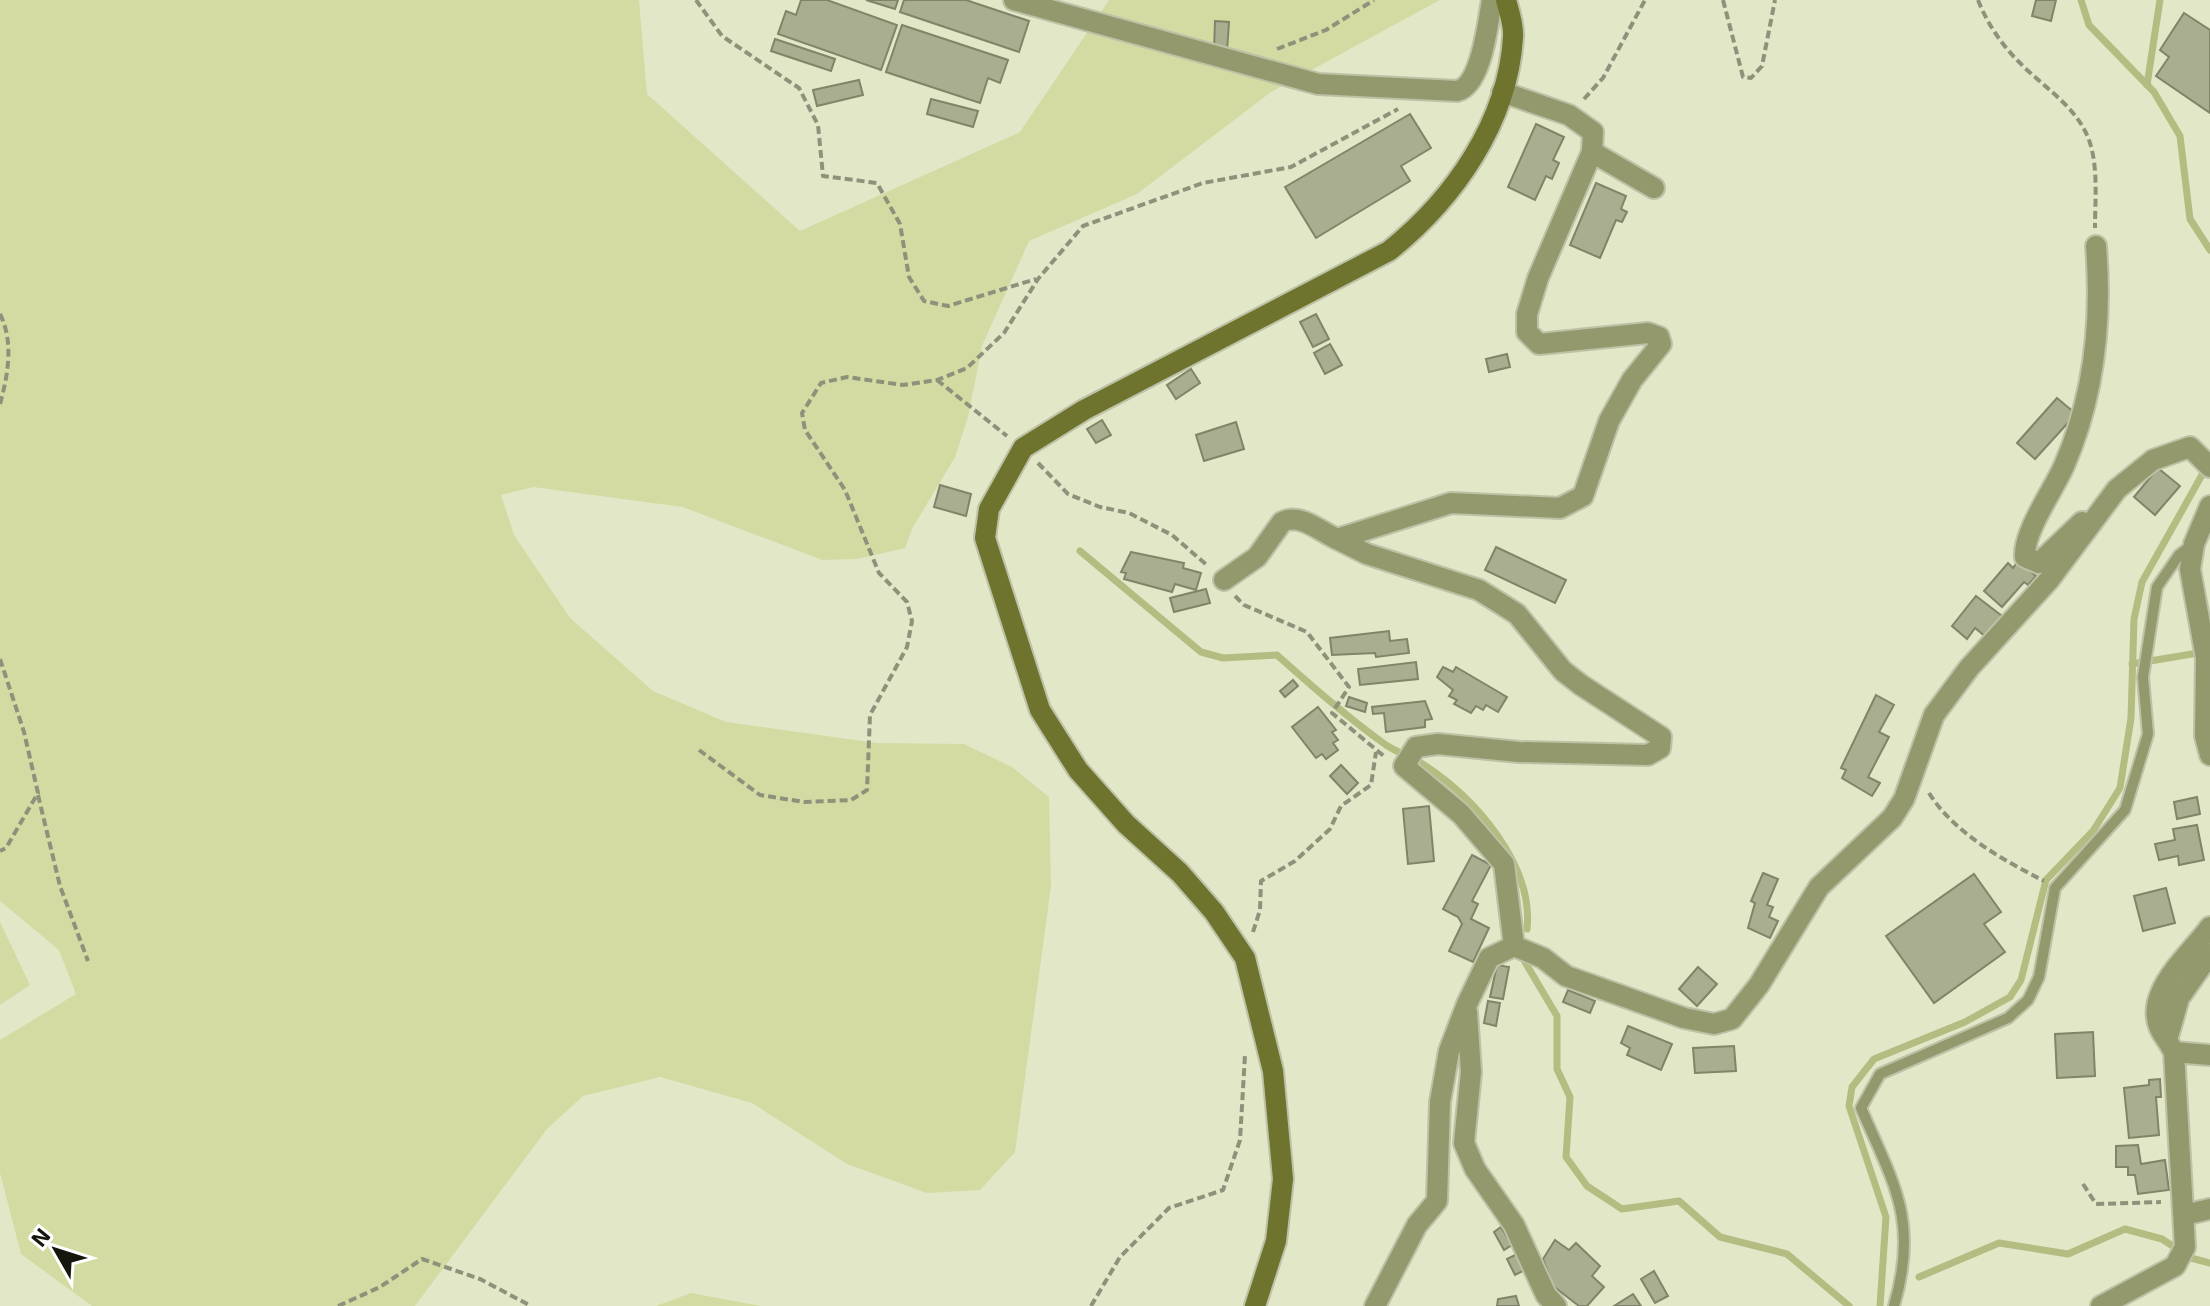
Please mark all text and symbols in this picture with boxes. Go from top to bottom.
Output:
north arrow [16,1210,96,1290]
text: N [25,1222,55,1251]

